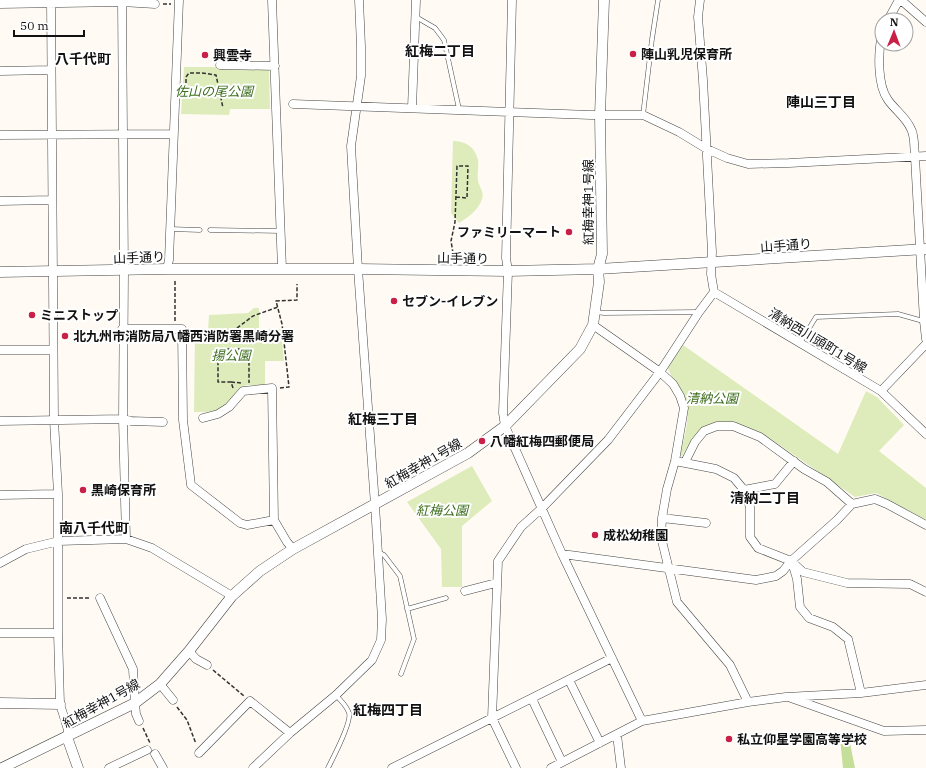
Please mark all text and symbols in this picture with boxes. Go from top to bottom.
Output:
scale bar [14,12,84,38]
north arrow [874,12,914,52]
text: N [890,15,899,29]
text: 50 m [20,18,49,33]
district label: 紅梅二丁目 [405,42,475,60]
place label: 陣山乳児保育所 [641,46,732,63]
place label: 興雲寺 [213,47,252,64]
marker: 陣山乳児保育所 [628,49,638,59]
district label: 八千代町 [55,50,111,68]
marker: 興雲寺 [200,50,210,60]
park label: 佐山の尾公園 [175,83,255,100]
district label: 陣山三丁目 [786,93,856,111]
street label: 紅梅幸神1号線 [580,159,597,245]
place label: ファミリーマート [457,224,561,241]
marker: ファミリーマート [564,227,574,237]
street label: 山手通り [759,235,813,256]
street label: 山手通り [113,248,165,267]
street label: 山手通り [437,250,489,267]
place label: セブン-イレブン [402,293,498,310]
marker: セブン-イレブン [389,296,399,306]
street label: 清納西川頭町1号線 [765,304,870,377]
place label: ミニストップ [40,307,118,324]
marker: ミニストップ [27,310,37,320]
place label: 北九州市消防局八幡西消防署黒崎分署 [73,328,294,345]
marker: 北九州市消防局八幡西消防署黒崎分署 [60,331,70,341]
park label: 揚公園 [211,347,252,364]
park label: 清納公園 [686,390,740,407]
district label: 紅梅三丁目 [348,410,418,428]
place label: 八幡紅梅四郵便局 [490,433,594,450]
street label: 紅梅幸神1号線 [382,435,465,492]
marker: 八幡紅梅四郵便局 [477,436,487,446]
place label: 黒崎保育所 [91,482,156,499]
marker: 黒崎保育所 [78,485,88,495]
district label: 清納二丁目 [730,489,800,507]
park label: 紅梅公園 [416,502,470,519]
district label: 南八千代町 [59,519,129,537]
place label: 成松幼稚園 [603,527,668,544]
marker: 成松幼稚園 [590,530,600,540]
street label: 紅梅幸神1号線 [60,675,143,732]
district label: 紅梅四丁目 [353,701,423,719]
place label: 私立仰星学園高等学校 [737,731,867,748]
marker: 私立仰星学園高等学校 [724,734,734,744]

